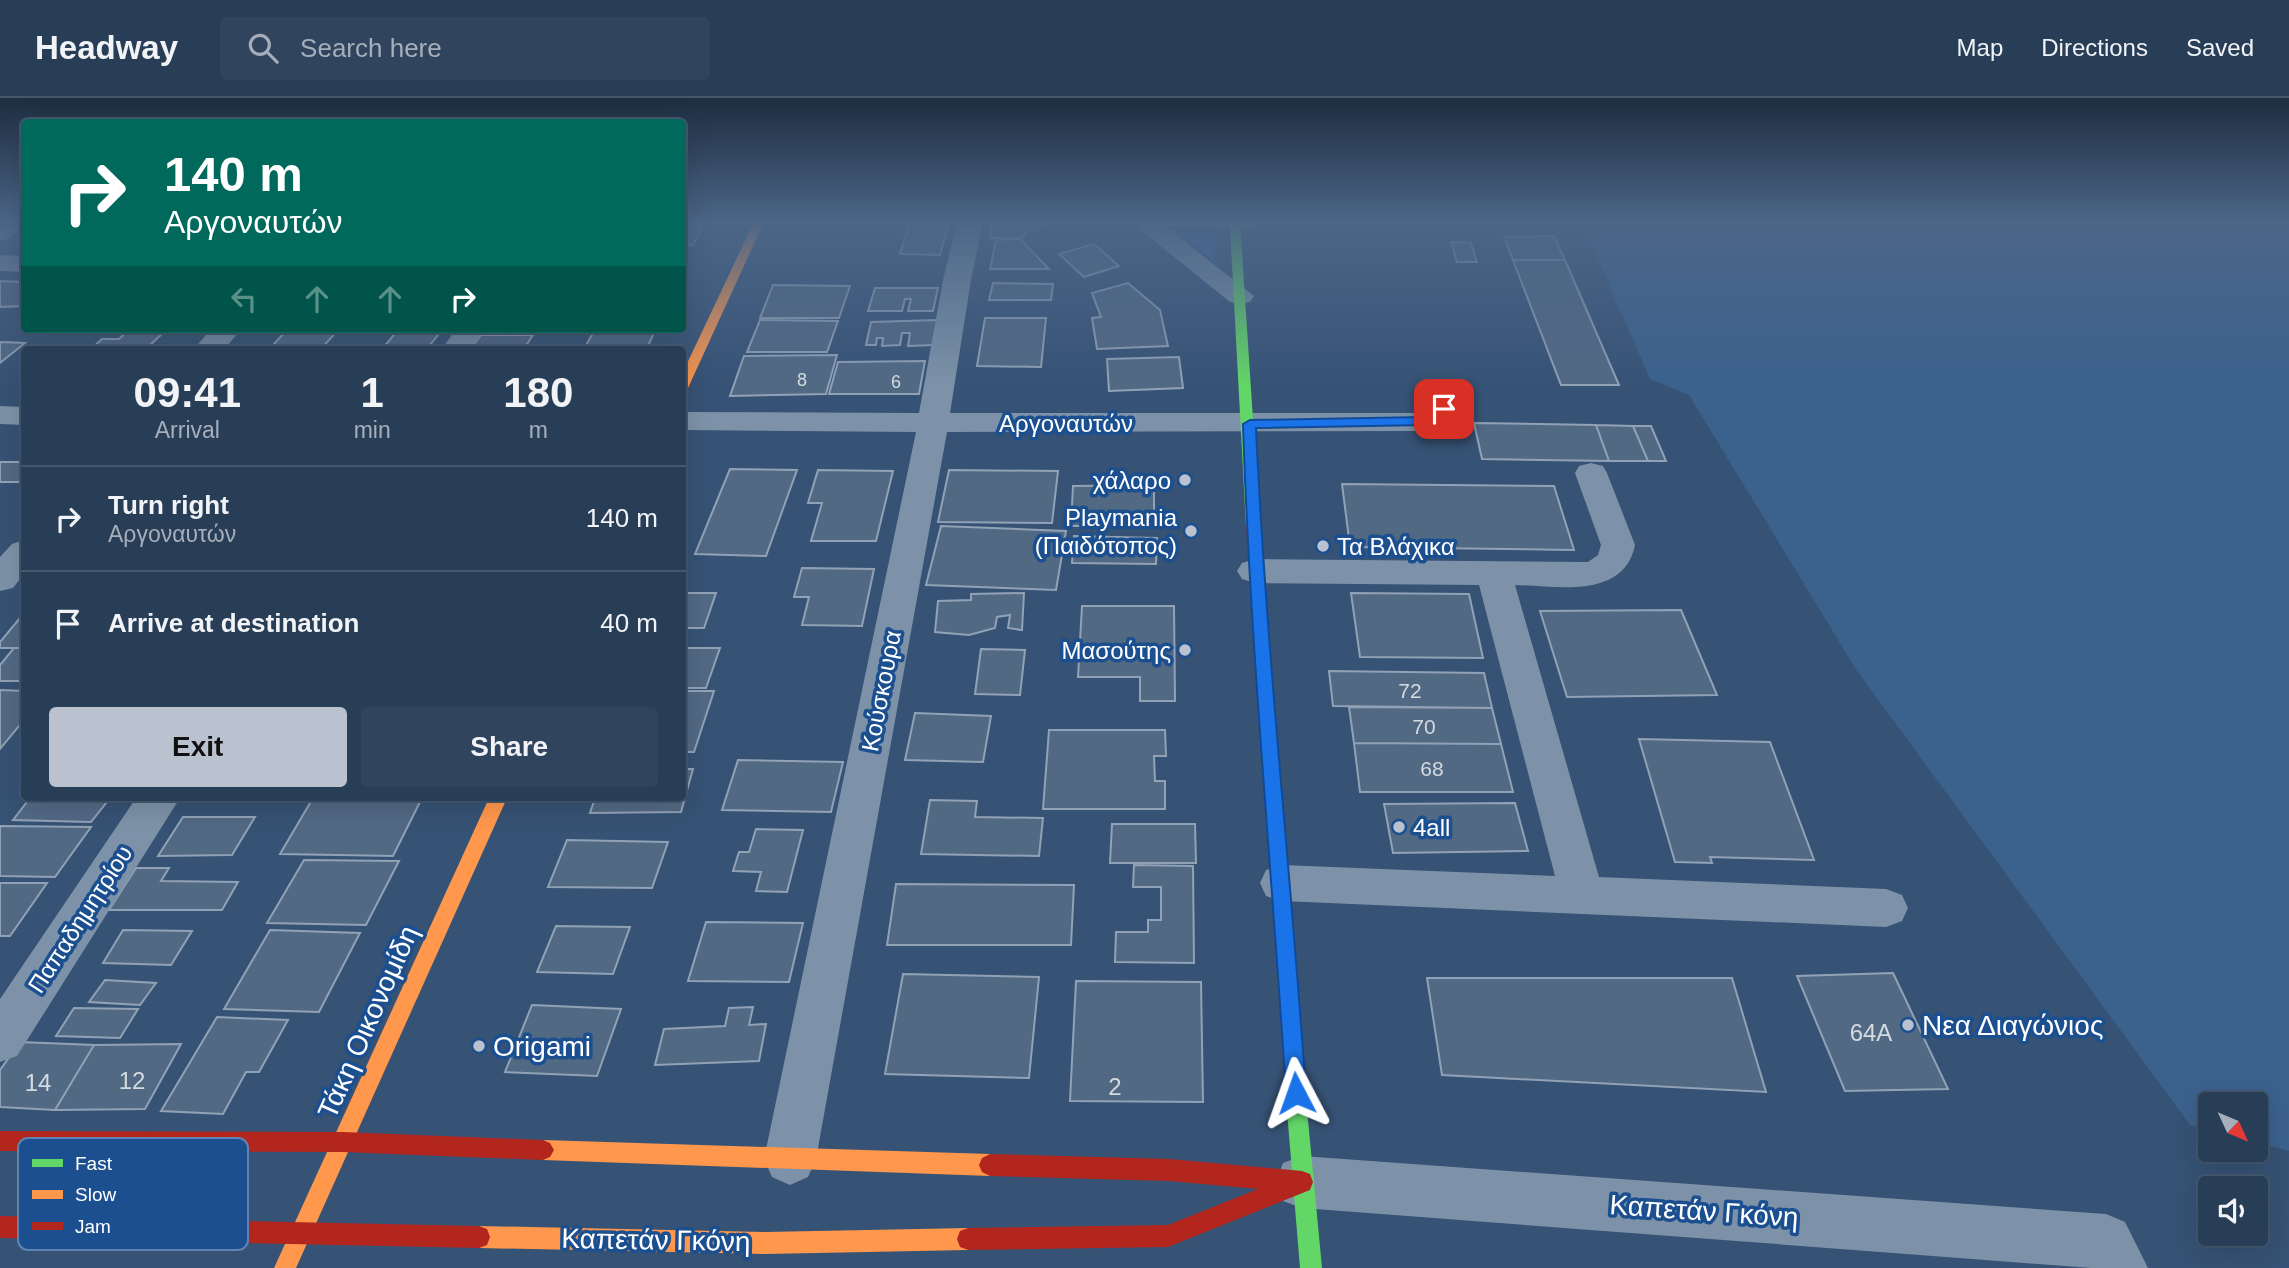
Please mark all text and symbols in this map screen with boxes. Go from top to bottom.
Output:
search box [220,17,710,80]
text: Headway [35,29,178,66]
icon: search [244,29,282,67]
text: Search here [300,33,442,63]
text: Map [1957,34,2003,61]
text: Directions [2041,34,2148,61]
text: Saved [2186,34,2254,61]
icon: right [49,147,140,238]
text: 140 m [164,147,303,201]
text: Αργοναυτών [164,204,343,240]
icon: left [225,280,263,318]
icon: ahead [298,280,336,318]
icon: ahead [371,280,409,318]
icon: right [444,280,482,318]
text: 09:41 [134,369,241,416]
text: 1 [360,369,384,416]
text: 180 [503,369,573,416]
house number: 8 [797,370,807,390]
house number: 6 [891,372,901,392]
pin [1414,379,1474,439]
icon: arrive [1425,390,1463,428]
street label: Αργοναυτών [999,410,1133,437]
text: Arrival [155,417,220,443]
text: min [354,417,391,443]
text: m [529,417,548,443]
place label: χάλαρο [1093,467,1171,494]
marker: χάλαρο [1177,472,1193,488]
text: Turn right [108,490,229,520]
icon: right [49,500,87,538]
text: 140 m [586,503,658,533]
place label: Playmania (Παιδότοπος) [1035,504,1178,559]
text: Αργοναυτών [108,521,236,547]
marker: Playmania (Παιδότοπος) [1183,523,1199,539]
place label: Τα Βλάχικα [1337,533,1455,560]
marker: Τα Βλάχικα [1315,538,1331,554]
icon: arrive [49,605,87,643]
text: Arrive at destination [108,608,359,638]
text: 40 m [600,608,658,638]
street label: Κούσκουρα [856,628,906,754]
place label: Μασούτης [1061,637,1171,664]
marker: Μασούτης [1177,642,1193,658]
house number: 72 [1398,679,1422,702]
button: Exit [49,707,347,787]
button: Share [361,707,658,787]
house number: 70 [1412,715,1436,738]
house number: 68 [1420,757,1444,780]
place label: 4all [1413,814,1450,841]
marker: 4all [1391,819,1407,835]
street label: Παπαδημητρίου [22,840,138,998]
street label: Τάκη Οικονομίδη [312,921,424,1123]
place label: Νεα Διαγώνιος [1922,1010,2103,1041]
marker: Νεα Διαγώνιος [1900,1017,1916,1033]
house number: 64A [1850,1019,1892,1046]
place label: Origami [493,1031,591,1062]
marker: Origami [471,1038,487,1054]
position arrow [1259,1056,1333,1130]
house number: 12 [119,1067,145,1094]
house number: 14 [25,1069,51,1096]
house number: 2 [1108,1073,1122,1100]
north arrow [2198,1092,2268,1162]
map controls [2198,1092,2268,1246]
legend [18,1138,248,1250]
text: Fast [75,1153,113,1174]
button: sound [2198,1176,2268,1246]
text: Slow [75,1184,116,1205]
street label: Καπετάν Γκόνη [1609,1189,1799,1233]
text: Jam [75,1216,111,1237]
street label: Καπετάν Γκόνη [561,1223,751,1257]

